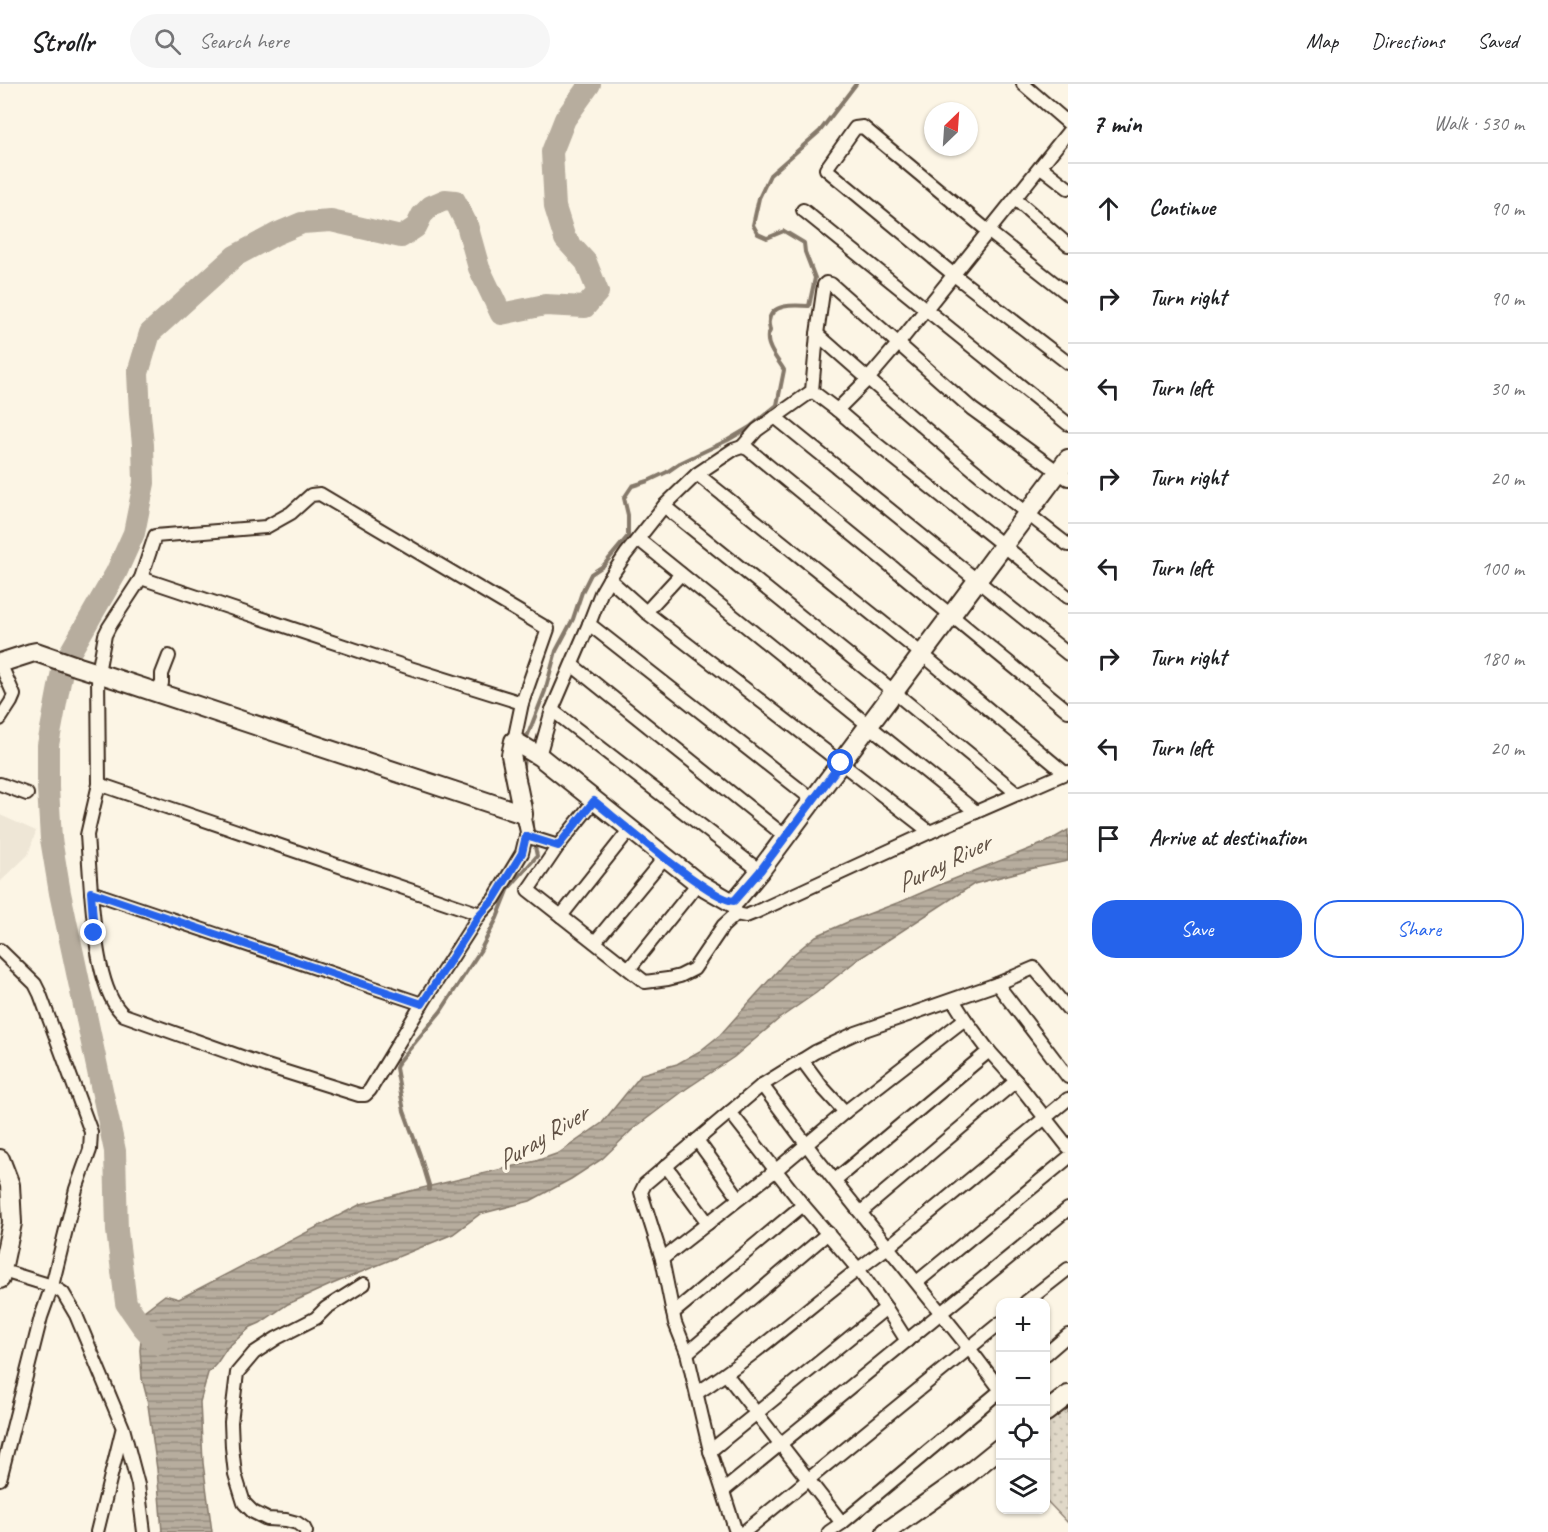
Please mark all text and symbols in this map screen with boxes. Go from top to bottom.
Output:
search box [130,14,550,68]
text: Strollr [30,24,94,59]
icon: search [151,25,184,58]
text: Search here [199,27,289,55]
text: Map [1306,28,1338,54]
text: Directions [1371,28,1444,54]
text: Saved [1477,28,1518,54]
north arrow [924,102,978,156]
text: 7 min [1092,107,1142,140]
text: Walk · 530 m [1434,111,1524,136]
icon: ahead [1092,192,1125,225]
text: Continue [1149,194,1215,222]
text: 90 m [1490,196,1524,221]
icon: right [1092,282,1125,315]
text: Turn right [1149,284,1226,312]
text: 90 m [1490,286,1524,311]
icon: left [1092,372,1125,405]
text: Turn left [1149,374,1213,402]
text: 30 m [1490,376,1524,401]
icon: right [1092,462,1125,495]
text: Turn right [1149,464,1226,492]
text: 20 m [1490,466,1524,491]
icon: left [1092,552,1125,585]
text: Turn left [1149,554,1213,582]
text: 100 m [1481,556,1524,581]
icon: right [1092,642,1125,675]
text: Turn right [1149,644,1226,672]
text: 180 m [1481,646,1524,671]
icon: left [1092,732,1125,765]
text: Turn left [1149,734,1213,762]
text: 20 m [1490,736,1524,761]
route start [827,749,853,775]
icon: arrive [1092,822,1125,855]
water label: Puray River [891,824,999,900]
text: Arrive at destination [1149,824,1306,852]
button: Save [1092,900,1302,958]
button: Share [1314,900,1524,958]
route end [80,919,106,945]
water label: Puray River [491,1095,597,1177]
map controls [996,1298,1050,1514]
button: + [996,1298,1050,1352]
button: − [996,1352,1050,1406]
button: locate [996,1406,1050,1460]
button: layers [996,1460,1050,1514]

